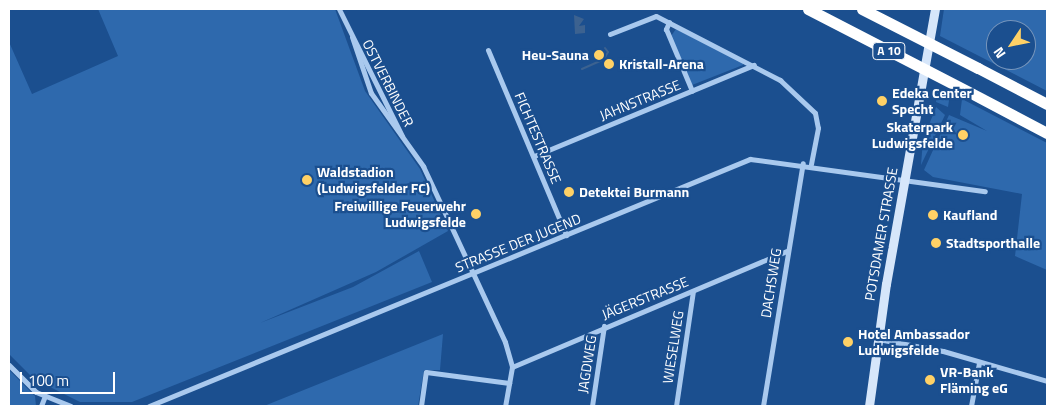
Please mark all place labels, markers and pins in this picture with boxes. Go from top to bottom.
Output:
place label: Heu-Sauna [522,47,589,63]
marker: Heu-Sauna [593,49,605,61]
place label: Kristall-Arena [619,56,704,72]
marker: Kristall-Arena [603,58,615,70]
place label: Edeka Center Specht [892,85,972,118]
marker: Edeka Center Specht [876,95,888,107]
place label: Skaterpark Ludwigsfelde [872,119,953,152]
marker: Skaterpark Ludwigsfelde [957,129,969,141]
place label: Waldstadion (Ludwigsfelder FC) [317,164,430,196]
marker: Waldstadion (Ludwigsfelder FC) [301,174,313,186]
place label: Detektei Burmann [579,184,689,200]
marker: Detektei Burmann [563,186,575,198]
place label: Freiwillige Feuerwehr Ludwigsfelde [334,198,466,230]
place label: Kaufland [943,207,997,223]
marker: Freiwillige Feuerwehr Ludwigsfelde [470,208,482,220]
marker: Kaufland [927,209,939,221]
place label: Stadtsporthalle [946,235,1040,251]
marker: Stadtsporthalle [930,237,942,249]
place label: Hotel Ambassador Ludwigsfelde [858,326,970,358]
marker: Hotel Ambassador Ludwigsfelde [842,336,854,348]
place label: VR-Bank Fläming eG [940,364,1008,397]
marker: VR-Bank Fläming eG [924,374,936,386]

